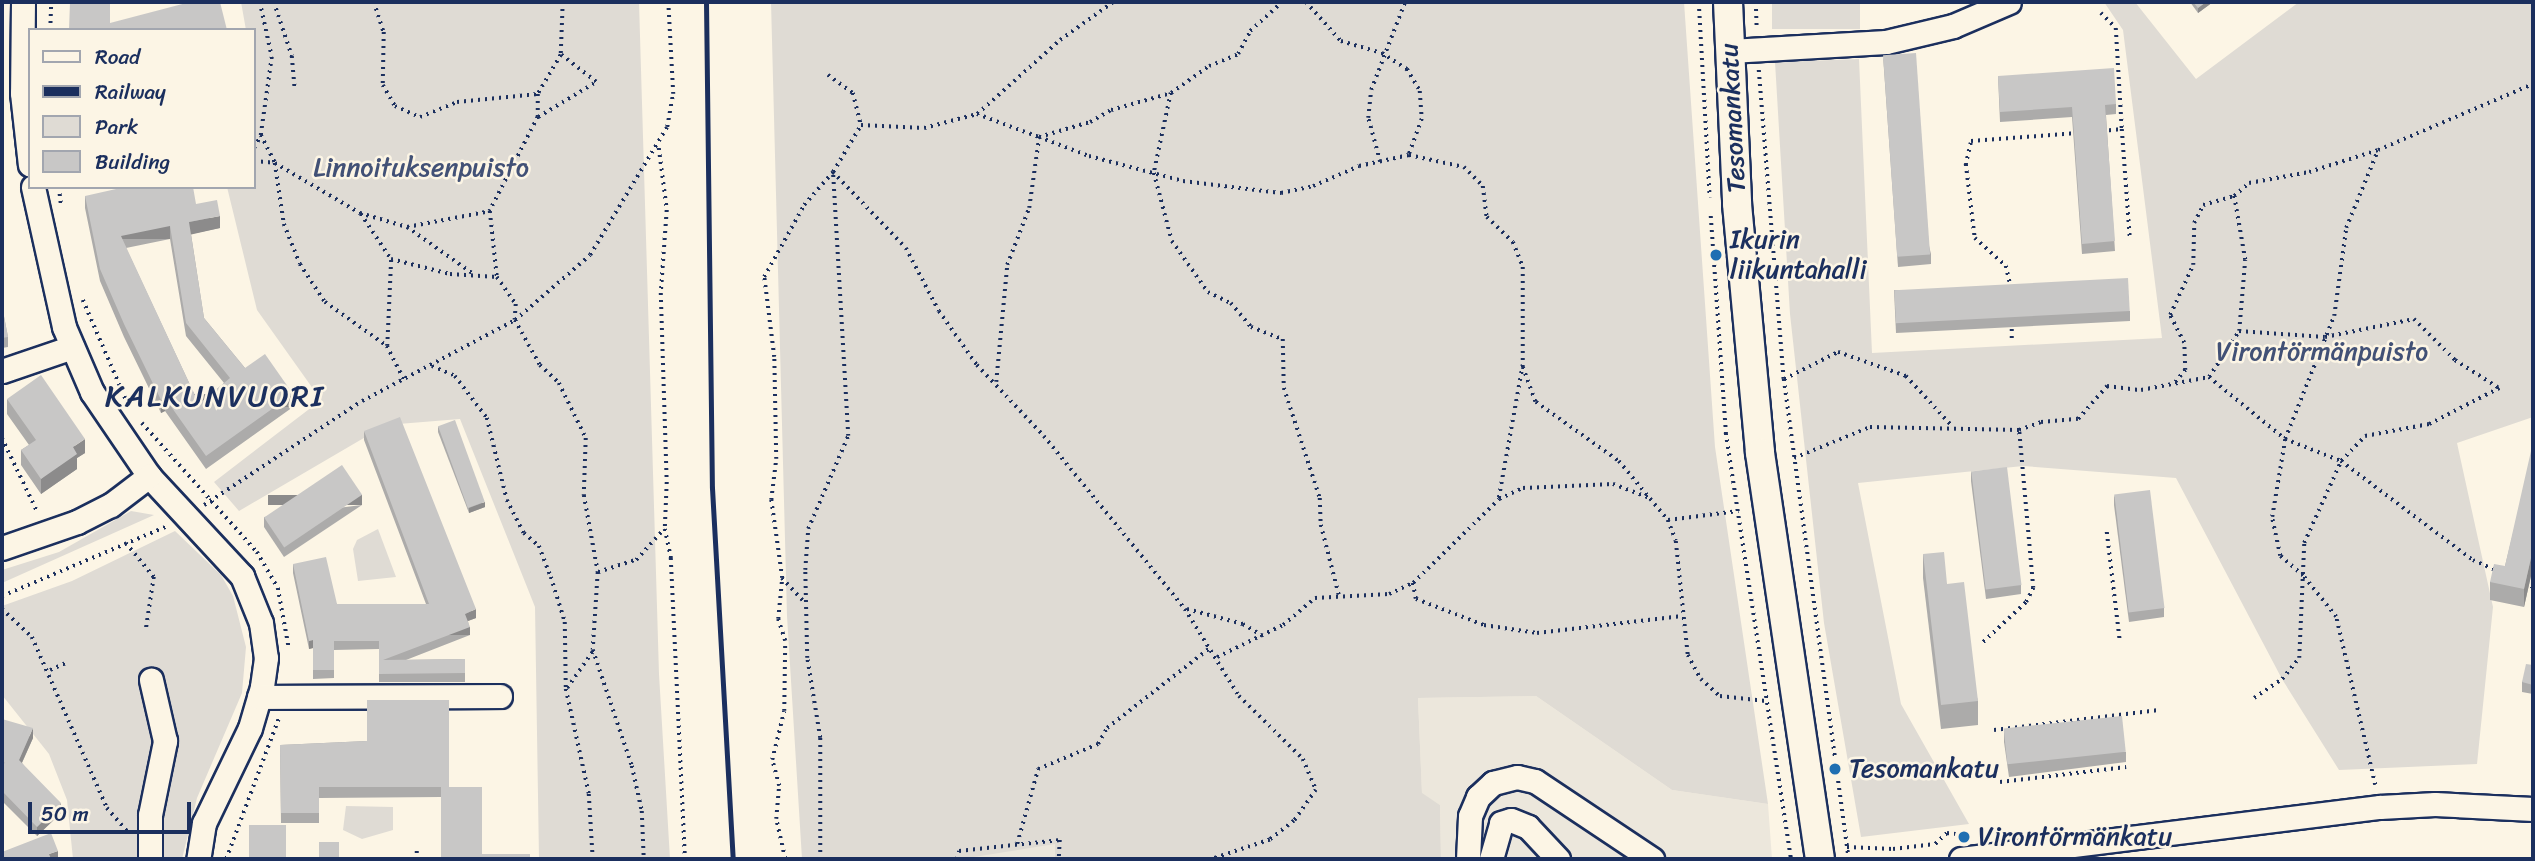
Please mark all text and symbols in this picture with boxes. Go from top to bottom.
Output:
legend [28,28,256,189]
text: Road [95,38,140,76]
street label: Tesomankatu [1713,42,1753,194]
text: Railway [95,73,166,111]
text: Park [95,108,138,146]
text: Building [95,143,170,181]
park label: Linnoituksenpuisto [313,152,529,184]
place label: Ikurin liikuntahalli [1730,224,1867,286]
marker: Ikurin liikuntahalli [1708,247,1724,263]
park label: Virontörmänpuisto [2216,336,2428,368]
district label: KALKUNVUORI [109,378,321,414]
place label: Tesomankatu [1849,753,1999,785]
marker: Tesomankatu [1827,761,1843,777]
scale bar [32,788,194,832]
text: 50 m [41,795,89,833]
place label: Virontörmänkatu [1978,821,2172,853]
marker: Virontörmänkatu [1956,829,1972,845]

